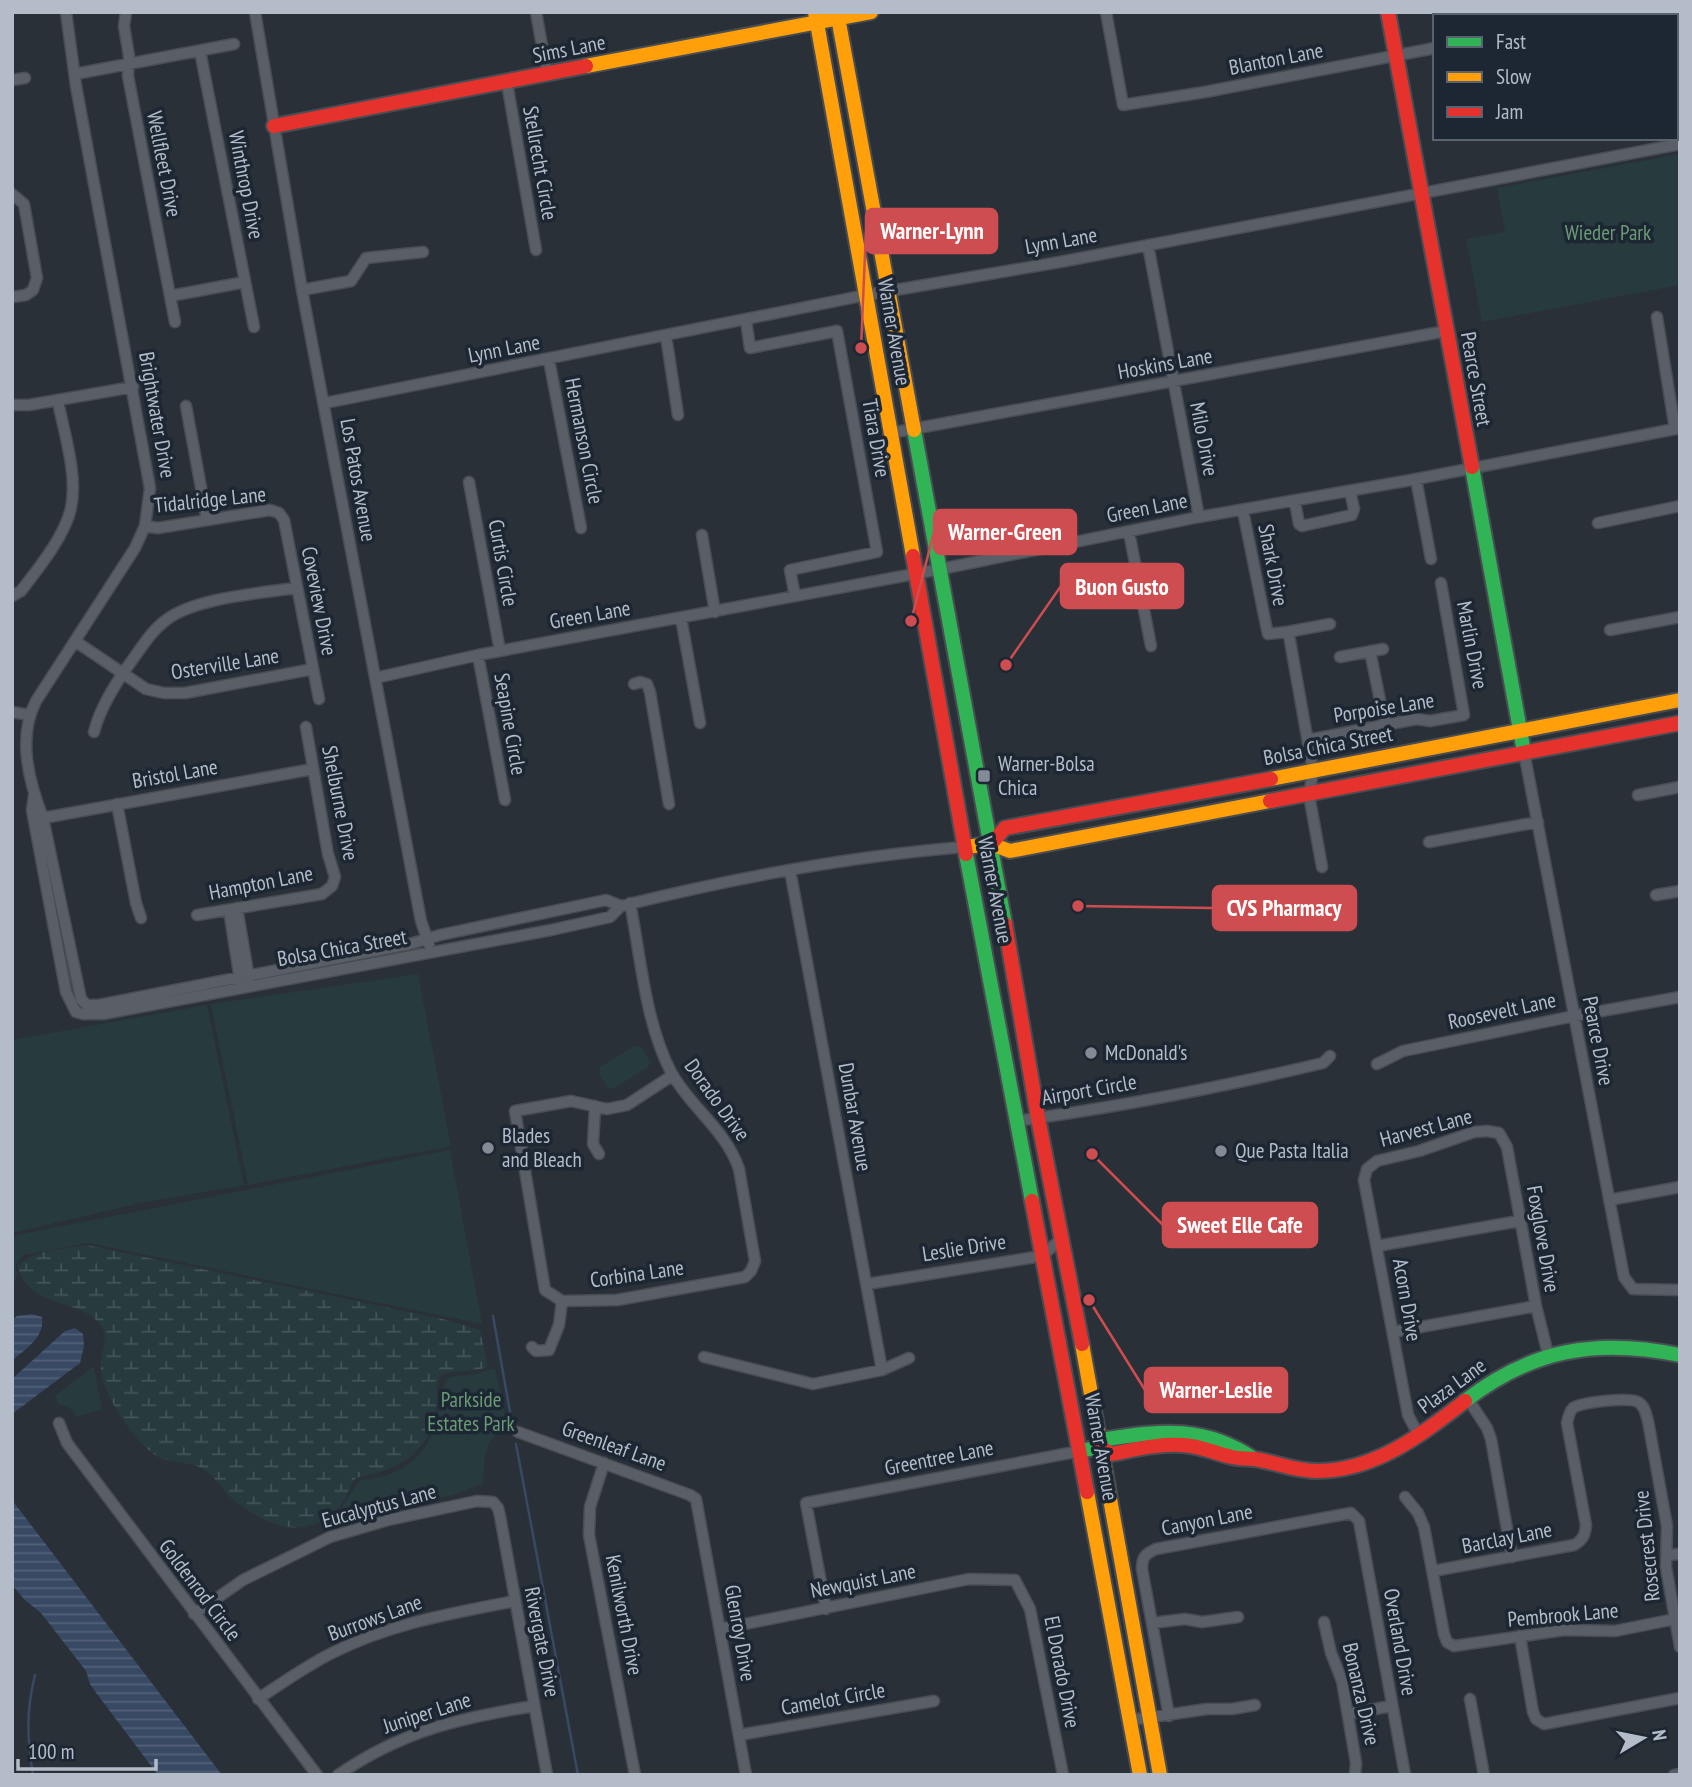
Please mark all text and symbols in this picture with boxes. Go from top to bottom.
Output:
legend [1433,14,1678,140]
street label: Sims Lane [530,28,608,69]
text: Fast [1496,28,1526,55]
street label: Blanton Lane [1226,36,1325,81]
text: Slow [1496,63,1532,90]
text: Jam [1495,98,1523,125]
street label: Stellrecht Circle [517,104,564,222]
street label: Wellfleet Drive [141,109,188,219]
street label: Winthrop Drive [223,129,270,241]
callout: Warner-Lynn [866,209,997,253]
text: Warner-Lynn [879,216,984,245]
park label: Wieder Park [1565,219,1651,246]
street label: Lynn Lane [1023,221,1099,260]
street label: Warner Avenue [872,276,917,388]
street label: Lynn Lane [466,328,542,369]
street label: Pearce Street [1455,330,1498,428]
street label: Hoskins Lane [1115,342,1214,385]
street label: Brightwater Drive [133,350,182,480]
street label: Hermanson Circle [559,376,610,506]
street label: Tiara Drive [856,397,897,479]
street label: Milo Drive [1184,400,1225,478]
street label: Los Patos Avenue [334,416,383,544]
street label: Tidalridge Lane [153,480,267,519]
street label: Green Lane [1104,486,1190,529]
callout: Warner-Green [934,510,1076,554]
street label: Curtis Circle [483,517,524,608]
text: Warner-Green [947,517,1062,546]
street label: Shark Drive [1252,522,1295,608]
street label: Coveview Drive [296,544,343,658]
callout: Buon Gusto [1061,564,1183,608]
text: Buon Gusto [1075,572,1169,601]
street label: Green Lane [547,594,632,635]
street label: Marlin Drive [1451,599,1494,691]
street label: Osterville Lane [169,642,281,685]
street label: Seapine Circle [488,671,533,777]
street label: Porpoise Lane [1332,686,1436,729]
street label: Bolsa Chica Street [1261,720,1395,771]
street label: Shelburne Drive [316,743,365,863]
place label: Warner-Bolsa Chica [998,750,1095,801]
street label: Bristol Lane [130,753,220,794]
marker: Warner-Bolsa Chica [976,768,992,784]
street label: Warner Avenue [972,834,1019,946]
street label: Hampton Lane [207,859,315,906]
callout: CVS Pharmacy [1213,886,1356,930]
text: CVS Pharmacy [1227,893,1342,922]
street label: Bolsa Chica Street [275,923,409,972]
street label: Roosevelt Lane [1446,986,1558,1035]
street label: Pearce Drive [1577,994,1620,1088]
place label: McDonald's [1105,1039,1187,1066]
marker: McDonald's [1083,1045,1099,1061]
street label: Dorado Drive [679,1053,756,1146]
street label: Dunbar Avenue [833,1061,878,1173]
street label: Airport Circle [1039,1068,1138,1111]
street label: Harvest Lane [1377,1102,1475,1153]
place label: Blades and Bleach [502,1122,582,1173]
place label: Que Pasta Italia [1235,1137,1349,1164]
marker: Blades and Bleach [480,1140,496,1156]
marker: Que Pasta Italia [1213,1143,1229,1159]
street label: Foxglove Drive [1521,1183,1566,1294]
callout: Sweet Elle Cafe [1163,1203,1317,1247]
text: Sweet Elle Cafe [1177,1210,1303,1239]
street label: Leslie Drive [920,1228,1008,1267]
street label: Corbina Lane [588,1254,686,1293]
street label: Acorn Drive [1387,1256,1428,1343]
street label: Plaza Lane [1412,1352,1491,1419]
callout: Warner-Leslie [1145,1368,1287,1412]
text: Warner-Leslie [1158,1375,1273,1404]
park label: Parkside Estates Park [427,1386,515,1437]
street label: Warner Avenue [1079,1391,1124,1503]
street label: Greenleaf Lane [558,1414,670,1477]
street label: Greentree Lane [882,1434,996,1481]
street label: Eucalyptus Lane [319,1477,439,1534]
street label: Rosecrest Drive [1627,1489,1666,1603]
street label: Canyon Lane [1159,1497,1255,1542]
street label: Barclay Lane [1460,1516,1554,1559]
street label: Goldenrod Circle [153,1533,247,1646]
street label: Kenilworth Drive [600,1552,649,1677]
street label: Newquist Lane [808,1557,918,1604]
street label: Glenroy Drive [719,1582,762,1683]
street label: Rivergate Drive [519,1585,566,1699]
street label: Overland Drive [1378,1586,1423,1697]
street label: Burrows Lane [324,1588,426,1647]
street label: Pembrook Lane [1506,1596,1619,1633]
street label: El Dorado Drive [1038,1614,1087,1730]
street label: Bonanza Drive [1337,1640,1386,1748]
street label: Camelot Circle [779,1676,887,1721]
street label: Juniper Lane [379,1686,474,1740]
north arrow [1608,1703,1678,1773]
scale bar [18,1728,156,1772]
text: N [1647,1728,1672,1742]
text: 100 m [28,1738,74,1765]

